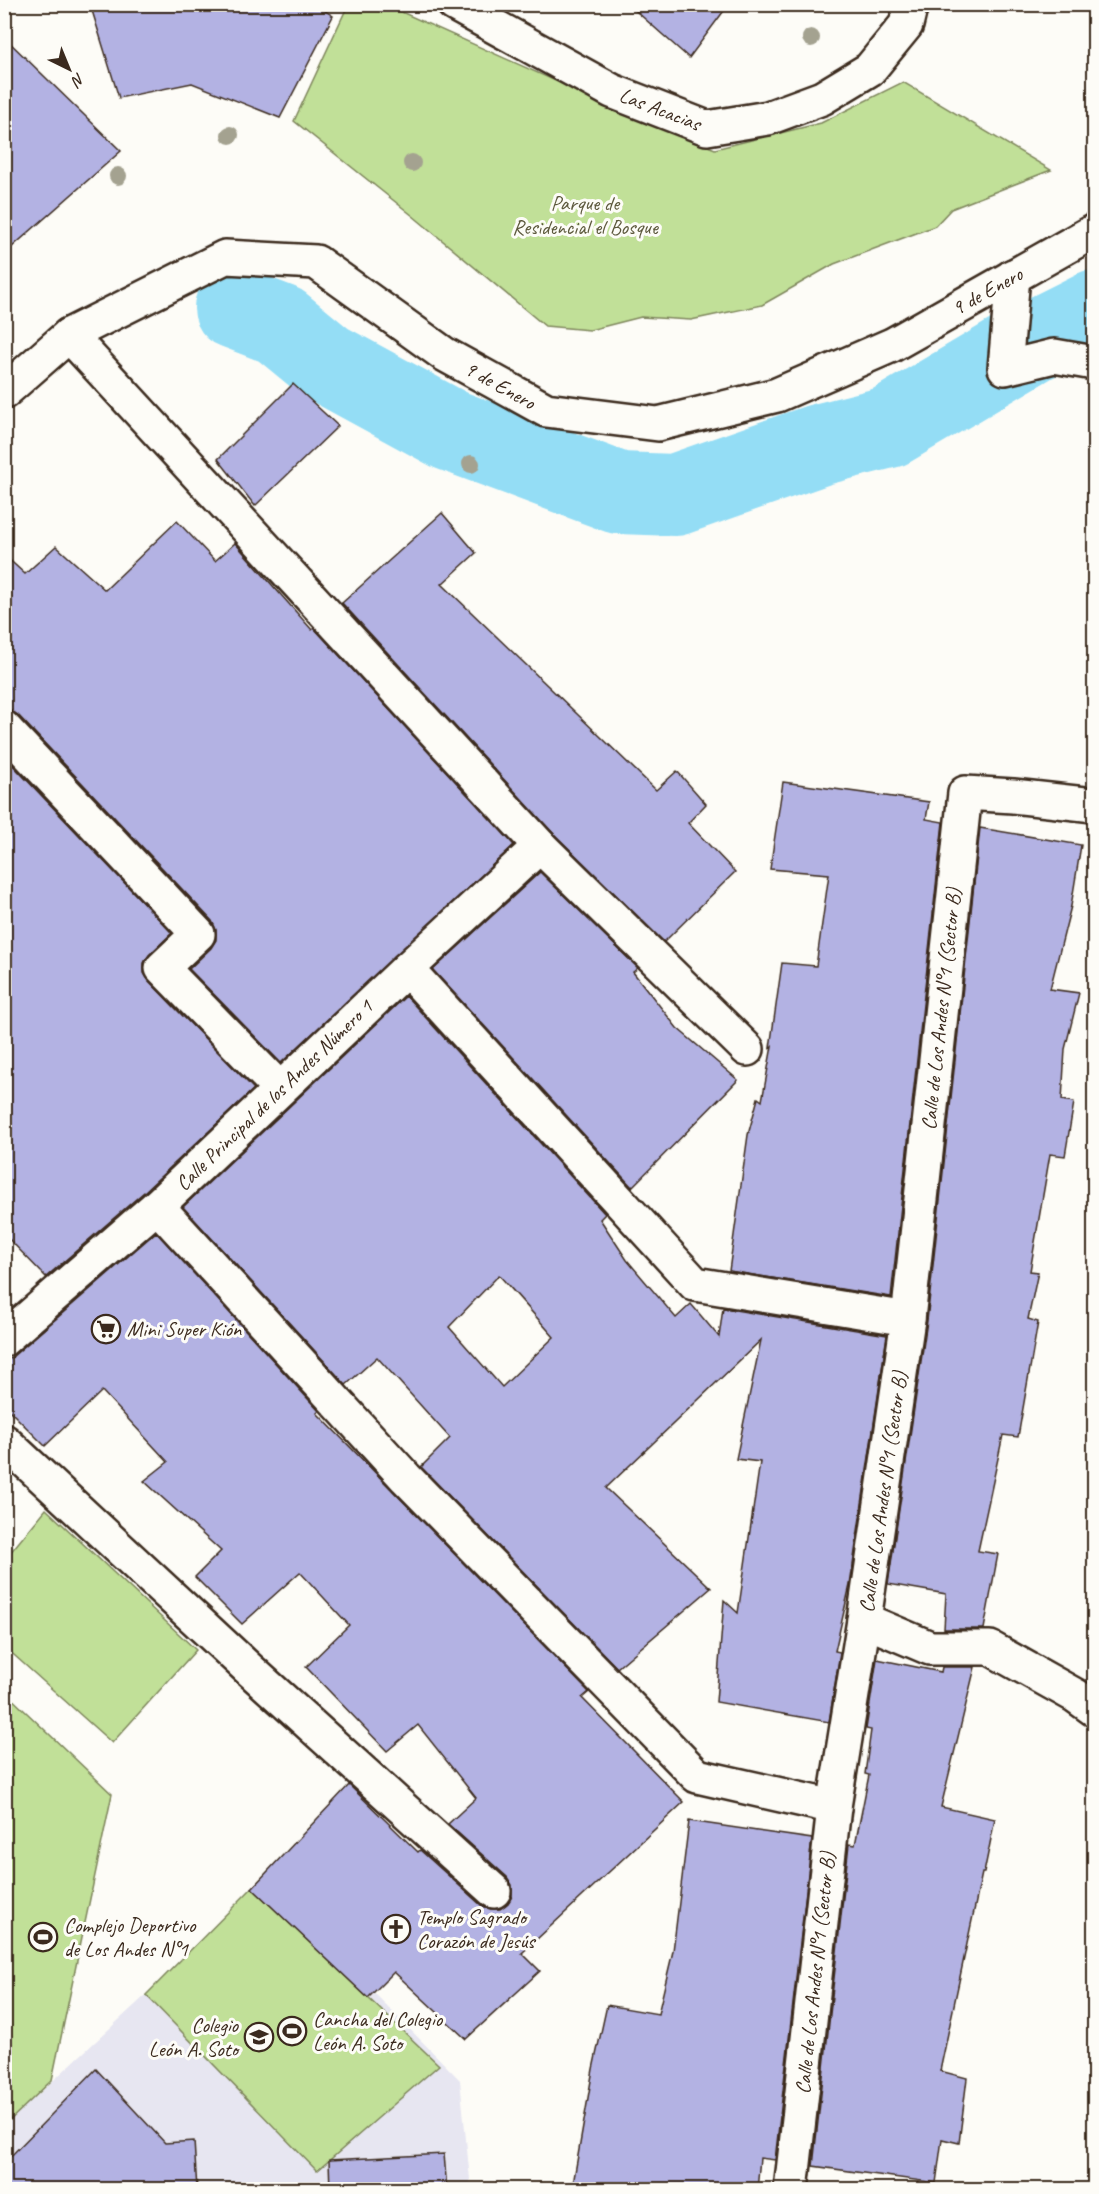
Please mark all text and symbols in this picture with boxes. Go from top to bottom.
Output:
north arrow [39,39,99,99]
text: N [66,69,89,92]
street label: Las Acacias [616,82,706,137]
park label: Parque de Residencial el Bosque [512,190,659,240]
street label: 9 de Enero [947,260,1028,321]
street label: 9 de Enero [460,355,541,416]
street label: Calle de Los Andes N°1 (Sector B) [915,886,967,1131]
street label: Calle Principal de los Andes Número 1 [170,993,379,1196]
supermarket icon: Mini Super Kión [90,1313,122,1345]
place label: Mini Super Kión [127,1316,242,1342]
street label: Calle de Los Andes N°1 (Sector B) [853,1369,913,1614]
street label: Calle de Los Andes N°1 (Sector B) [789,1850,841,2095]
place label: Templo Sagrado Corazón de Jesús [417,1904,536,1954]
place label: Complejo Deportivo de Los Andes N°1 [64,1912,197,1962]
church icon: Templo Sagrado Corazón de Jesús [380,1913,412,1945]
sports icon: Complejo Deportivo de Los Andes N°1 [27,1921,59,1953]
place label: Cancha del Colegio León A. Soto [313,2006,444,2056]
place label: Colegio León A. Soto [149,2012,241,2062]
sports icon: Cancha del Colegio León A. Soto [276,2015,308,2047]
school or university icon: Colegio León A. Soto [243,2021,275,2053]

